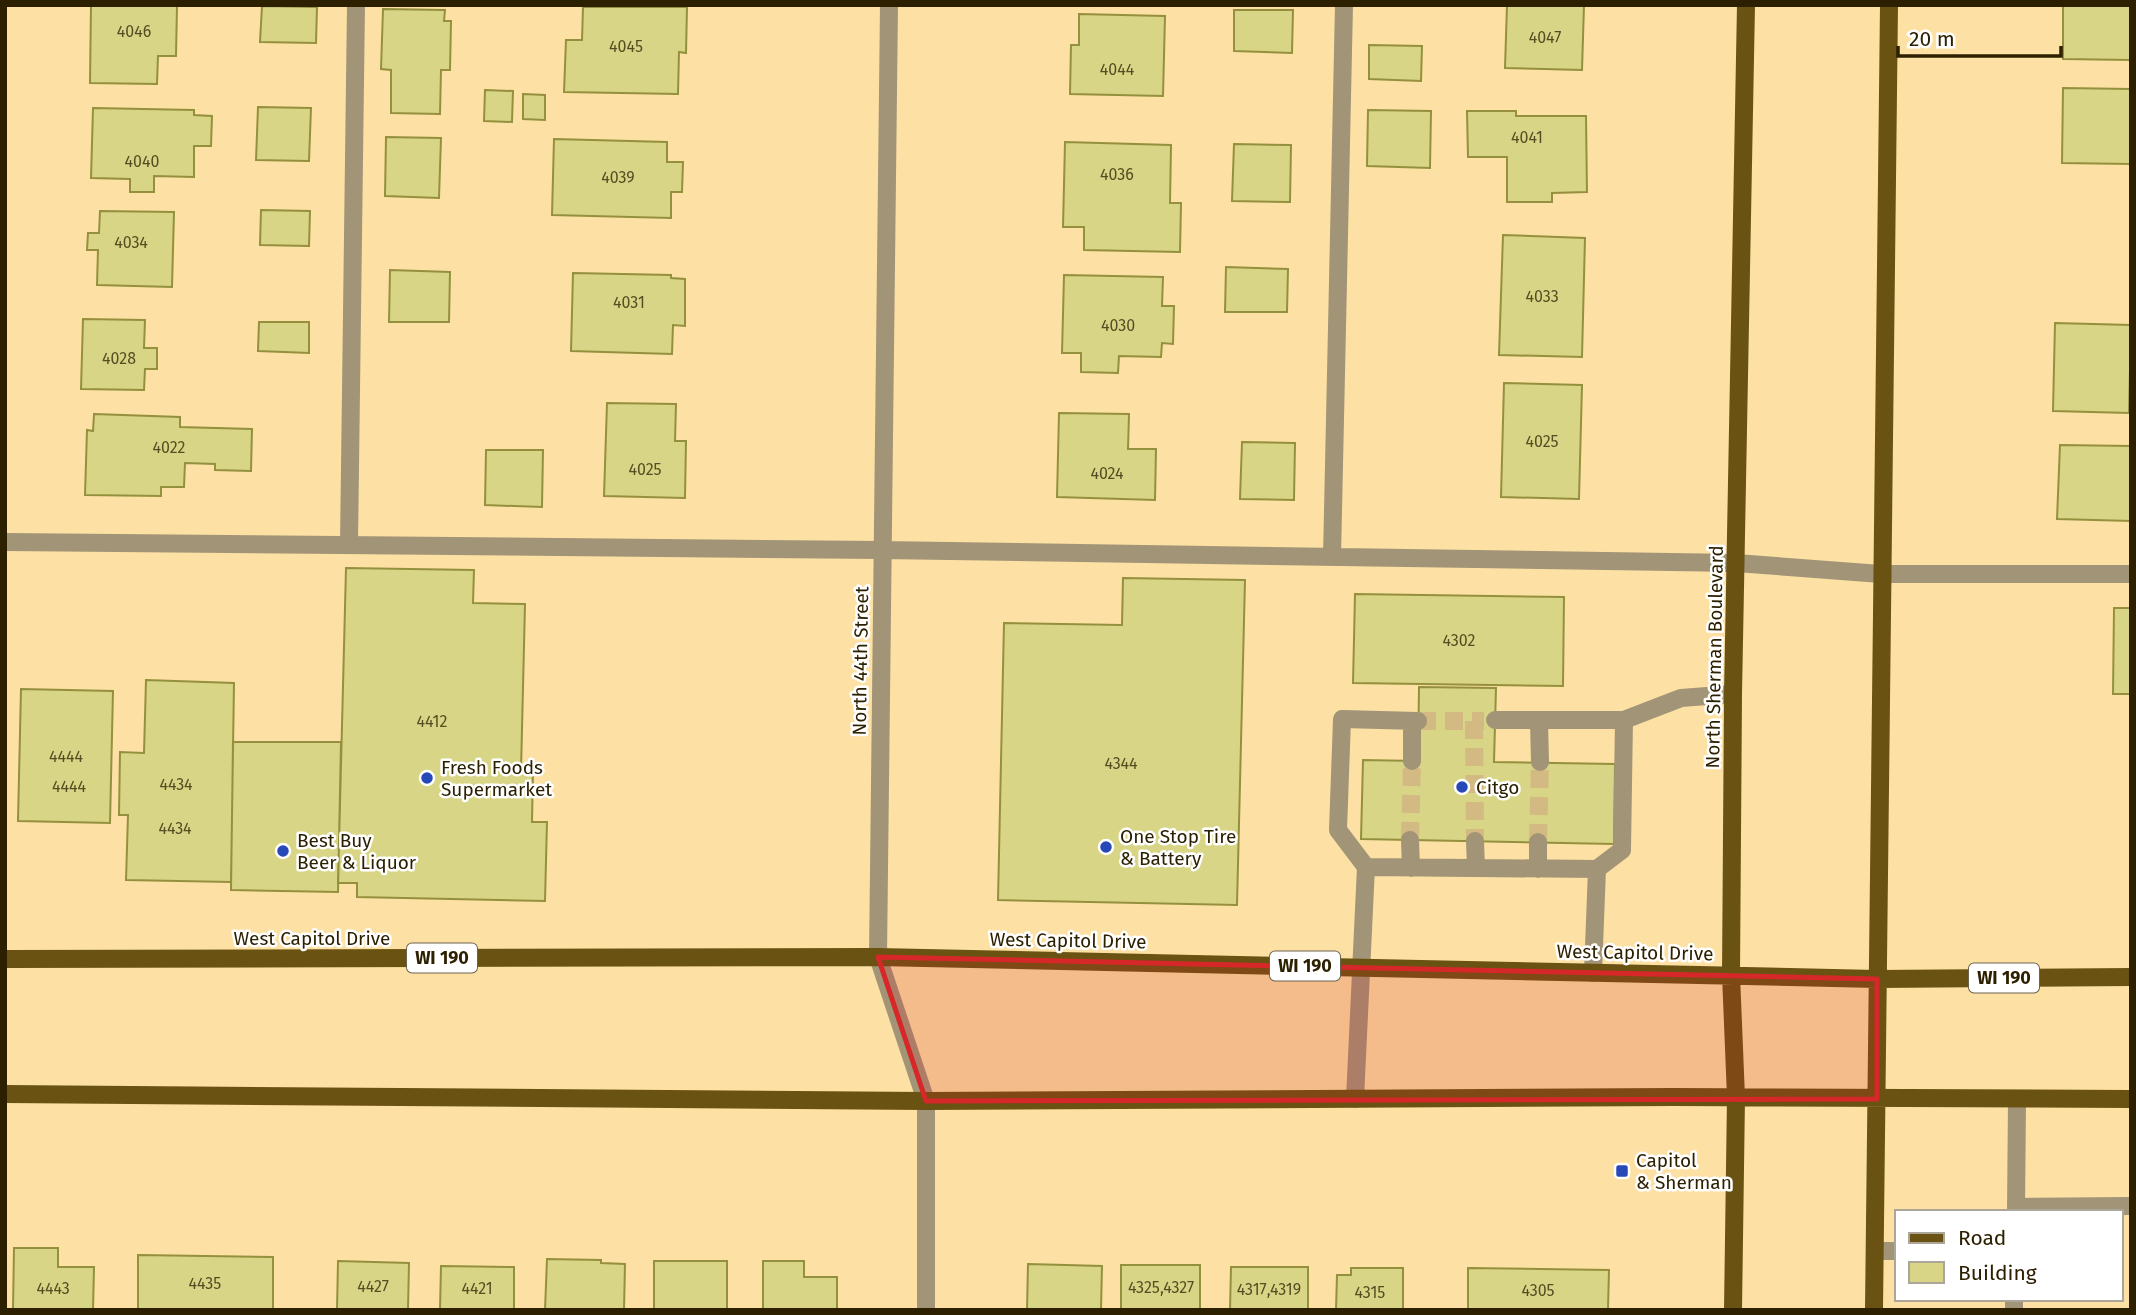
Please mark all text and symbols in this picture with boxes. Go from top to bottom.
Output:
scale bar [1898,14,2061,58]
house number: 4046 [117,22,151,41]
text: 20 m [1909,26,1955,52]
house number: 4047 [1529,28,1561,47]
house number: 4045 [609,37,643,56]
house number: 4044 [1100,60,1135,79]
house number: 4041 [1511,128,1543,147]
house number: 4040 [125,152,160,171]
house number: 4036 [1100,165,1134,184]
house number: 4039 [601,168,635,187]
house number: 4034 [114,233,148,252]
house number: 4033 [1525,287,1559,306]
house number: 4031 [613,293,645,312]
house number: 4030 [1101,316,1135,335]
house number: 4028 [102,349,136,368]
house number: 4025 [1525,432,1559,451]
house number: 4022 [152,438,186,457]
house number: 4025 [628,460,662,479]
house number: 4024 [1090,464,1124,483]
street label: North Sherman Boulevard [1701,545,1728,769]
street label: North 44th Street [848,586,873,736]
house number: 4302 [1443,631,1476,650]
house number: 4412 [417,712,448,731]
house number: 4444 [49,747,84,766]
house number: 4344 [1104,754,1138,773]
place label: Fresh Foods Supermarket [441,756,552,801]
marker: Fresh Foods Supermarket [419,770,435,786]
house number: 4434 [159,775,193,794]
place label: Citgo [1476,776,1519,799]
house number: 4444 [52,777,87,796]
marker: Citgo [1454,779,1470,795]
house number: 4434 [158,819,192,838]
place label: One Stop Tire & Battery [1120,825,1236,870]
place label: Best Buy Beer & Liquor [297,829,417,874]
marker: One Stop Tire & Battery [1098,839,1114,855]
marker: Best Buy Beer & Liquor [275,843,291,859]
street label: West Capitol Drive [234,927,390,950]
street label: West Capitol Drive [989,928,1147,953]
street label: West Capitol Drive [1556,940,1714,965]
road number: WI 190 [407,944,477,973]
road number: WI 190 [1270,951,1340,981]
road number: WI 190 [1969,964,2039,993]
place label: Capitol & Sherman [1636,1149,1732,1194]
marker: Capitol & Sherman [1614,1163,1630,1179]
legend [1895,1210,2122,1301]
text: Road [1958,1225,2006,1251]
text: Building [1958,1260,2037,1286]
house number: 4435 [189,1274,221,1293]
house number: 4427 [357,1277,389,1296]
house number: 4325,4327 [1128,1278,1194,1297]
house number: 4443 [36,1279,70,1298]
house number: 4421 [461,1279,493,1298]
house number: 4317,4319 [1237,1280,1301,1299]
house number: 4305 [1521,1281,1555,1300]
house number: 4315 [1355,1283,1385,1302]

